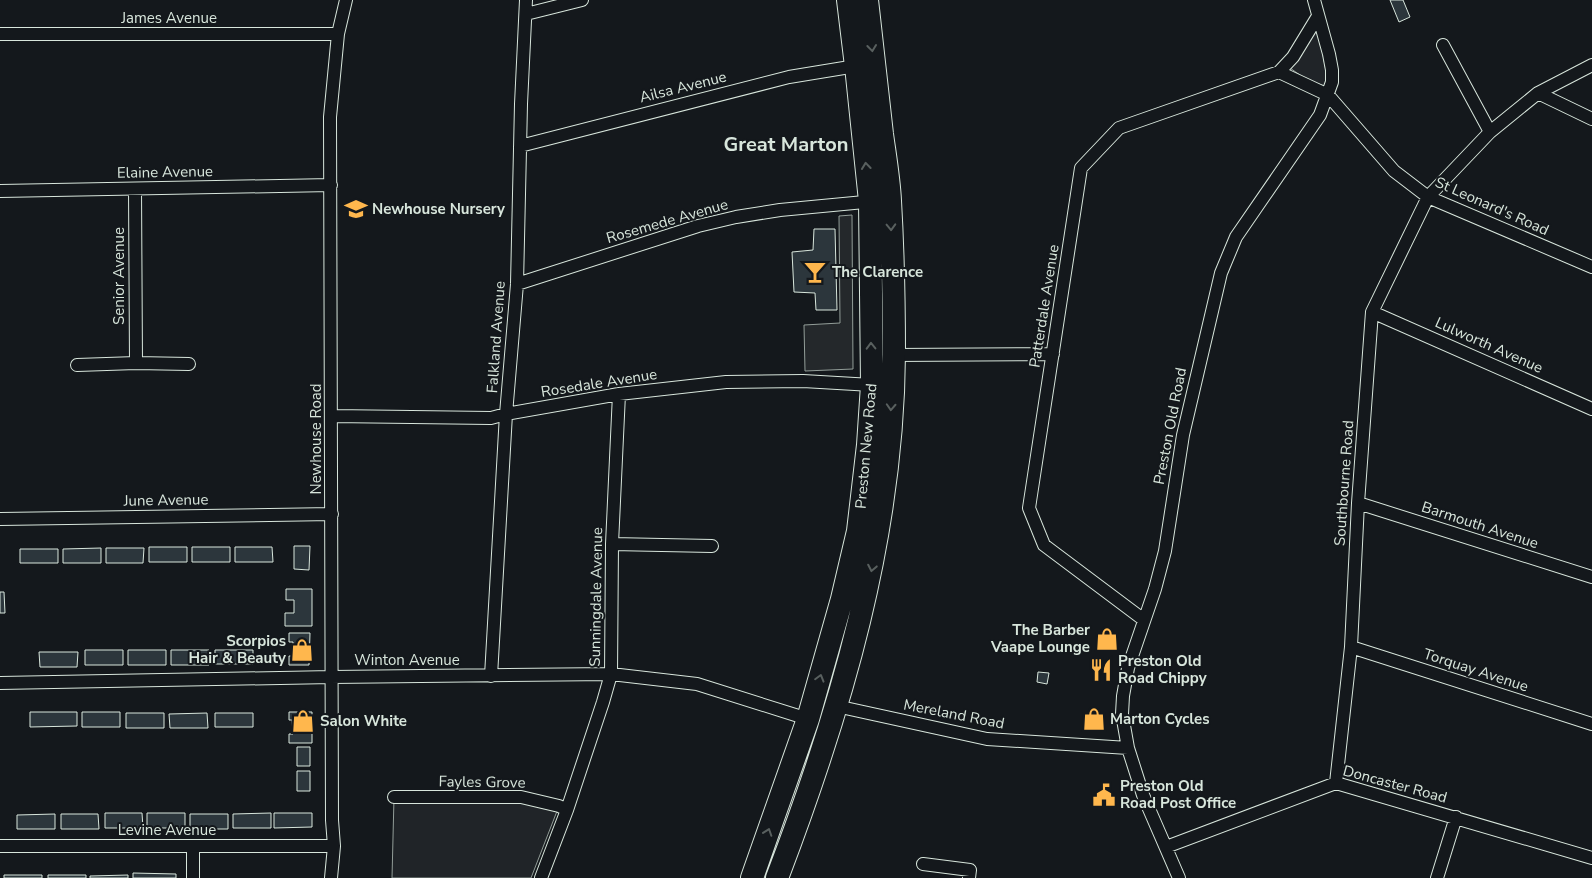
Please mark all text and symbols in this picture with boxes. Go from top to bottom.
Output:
street label: James Avenue [120,8,217,28]
one-way arrow [866,45,877,53]
street label: Ailsa Avenue [637,67,729,107]
district label: Great Marton [724,131,848,158]
street label: Elaine Avenue [117,161,213,183]
one-way arrow [861,162,872,170]
street label: St Leonard's Road [1432,172,1552,240]
street label: Rosemede Avenue [604,194,730,248]
school or university icon: Newhouse Nursery [343,196,369,222]
place label: Newhouse Nursery [372,199,505,219]
one-way arrow [885,224,896,232]
street label: Senior Avenue [109,227,129,325]
street label: Patterdale Avenue [1024,243,1064,369]
bar icon: The Clarence [802,259,828,285]
place label: The Clarence [832,262,923,282]
street label: Falkland Avenue [482,280,510,394]
street label: Lulworth Avenue [1432,312,1546,378]
one-way arrow [866,342,876,350]
street label: Rosedale Avenue [539,364,659,402]
street label: Preston Old Road [1149,366,1191,486]
street label: Preston New Road [851,382,881,510]
street label: Newhouse Road [306,384,326,494]
one-way arrow [886,404,897,412]
street label: Southbourne Road [1330,420,1358,546]
street label: June Avenue [122,489,209,511]
street label: Barmouth Avenue [1419,497,1541,553]
street label: Sunningdale Avenue [585,527,607,667]
one-way arrow [867,564,877,573]
place label: The Barber Vaape Lounge [990,620,1090,657]
shop icon: The Barber Vaape Lounge [1094,626,1120,652]
place label: Scorpios Hair & Beauty [188,631,286,668]
shop icon: Scorpios Hair & Beauty [289,637,315,663]
street label: Torquay Avenue [1421,644,1531,696]
street label: Winton Avenue [354,650,460,670]
place label: Preston Old Road Chippy [1118,651,1207,688]
restaurant icon: Preston Old Road Chippy [1088,657,1114,683]
one-way arrow [814,674,824,683]
street label: Mereland Road [902,694,1006,734]
shop icon: Marton Cycles [1081,706,1107,732]
shop icon: Salon White [290,708,316,734]
place label: Marton Cycles [1110,709,1209,729]
place label: Salon White [320,711,407,731]
street label: Doncaster Road [1341,760,1449,808]
street label: Fayles Grove [438,771,526,793]
place label: Preston Old Road Post Office [1120,776,1236,813]
public building icon: Preston Old Road Post Office [1091,782,1117,808]
street label: Levine Avenue [118,820,216,840]
one-way arrow [763,828,773,837]

